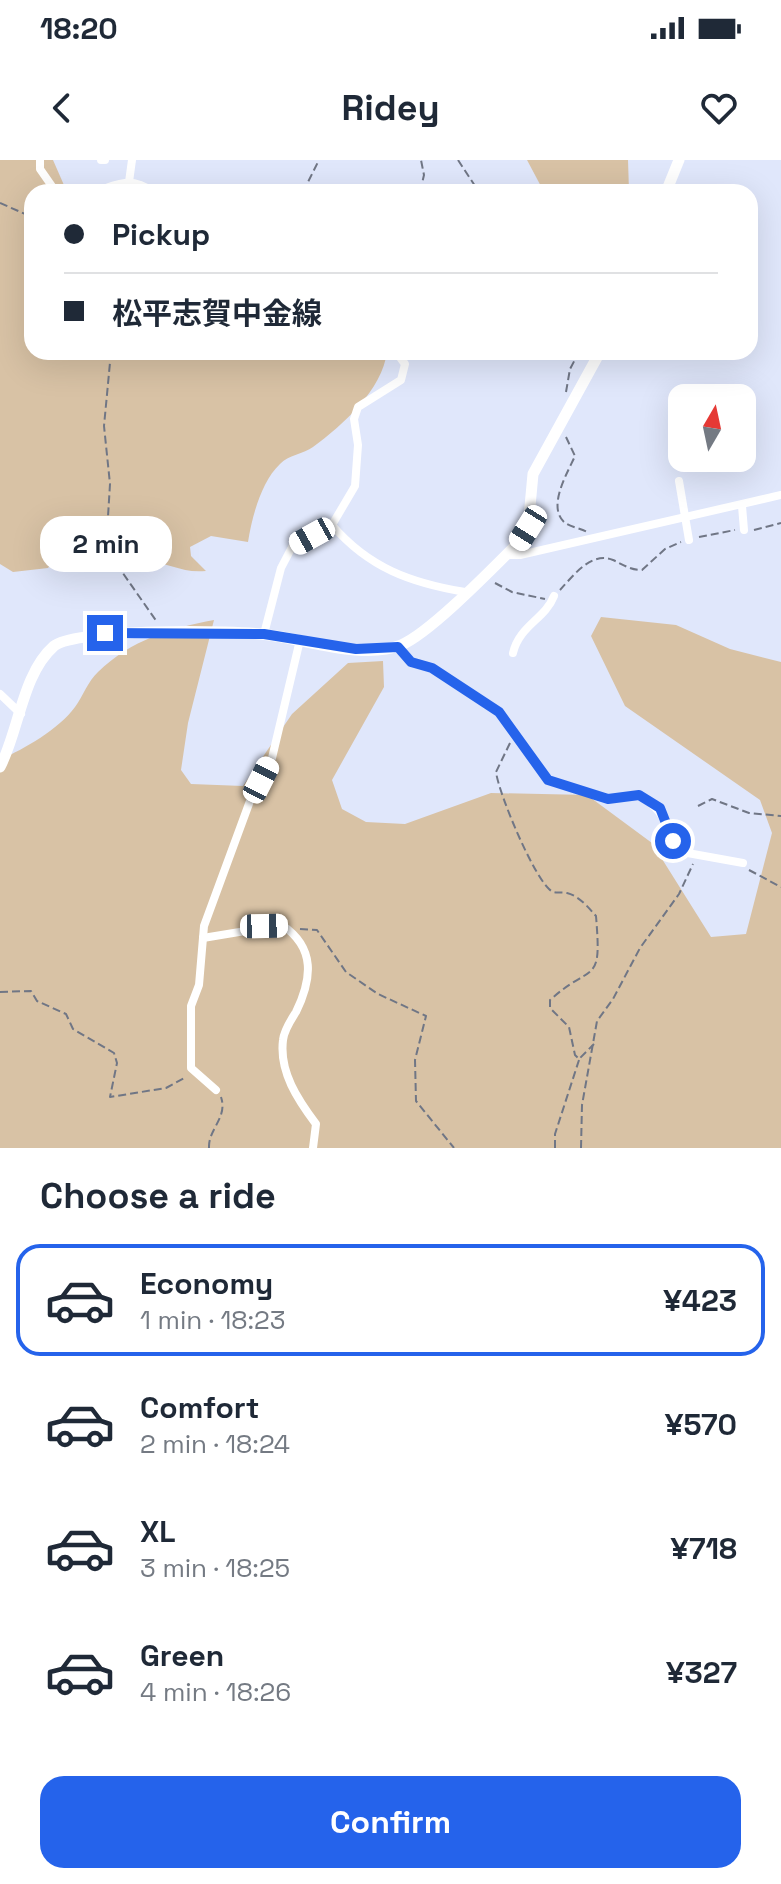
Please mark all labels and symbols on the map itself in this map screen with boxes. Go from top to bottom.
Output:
north arrow [668,384,756,472]
car [505,501,551,555]
car [285,514,339,558]
callout: 2 min [39,517,171,573]
route end [87,615,123,651]
car [239,753,283,807]
route start [655,823,691,859]
car [240,914,288,938]

